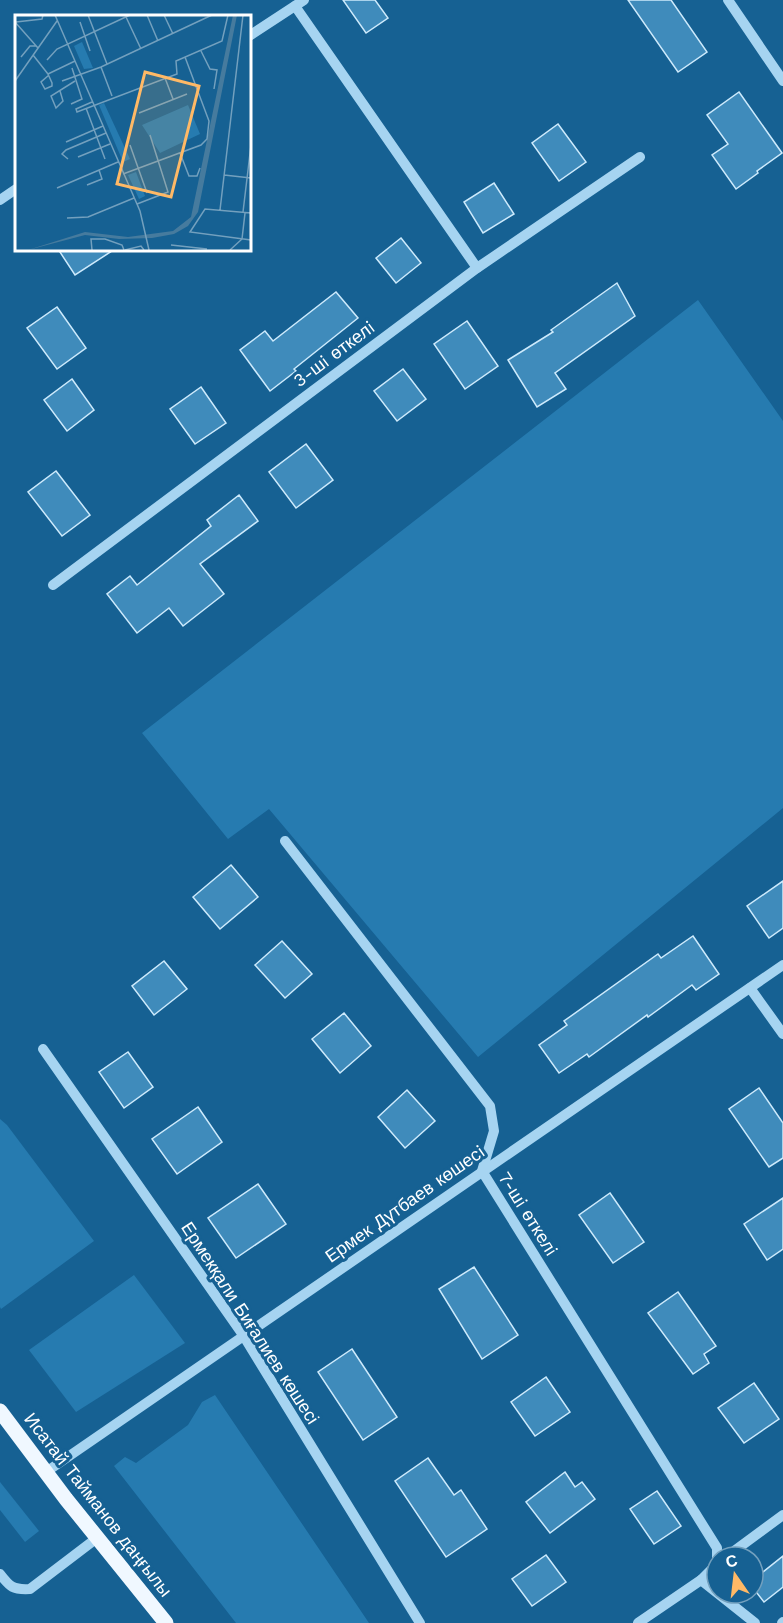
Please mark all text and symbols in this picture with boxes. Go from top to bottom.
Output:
inset map [15,15,250,250]
street label: 3-шi өткелi [289,316,378,391]
street label: Ермек Дүтбаев көшесi [321,1141,488,1267]
street label: 7-шi өткелi [494,1168,562,1259]
street label: Ермекқали Биғалиев көшесі [177,1218,324,1428]
street label: Исатай Тайманов даңғылы [20,1409,177,1601]
north arrow [705,1545,765,1605]
text: С [724,1550,740,1572]

